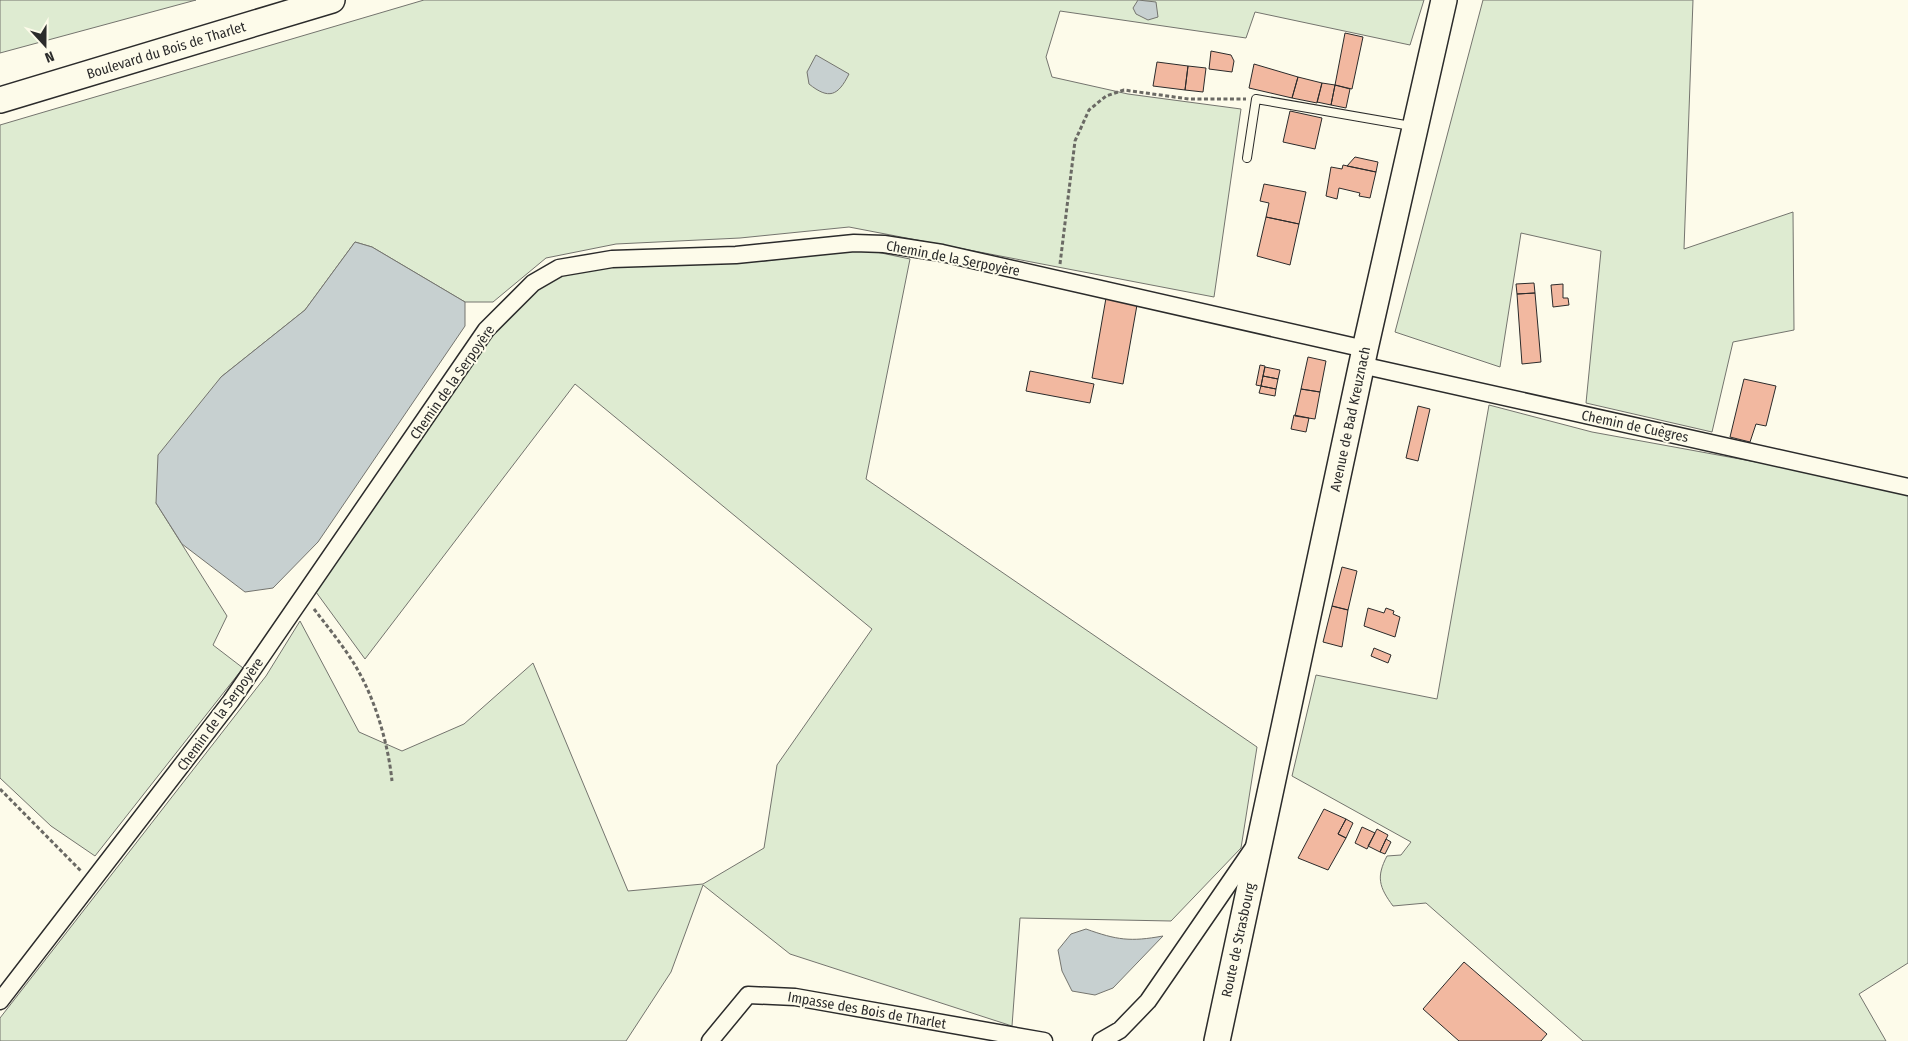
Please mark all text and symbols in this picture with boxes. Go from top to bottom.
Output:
street label: Boulevard du Bois de Tharlet [85,18,248,83]
north arrow [20,20,70,70]
text: N [43,47,56,66]
street label: Chemin de la Serpoyère [885,237,1021,280]
street label: Chemin de la Serpoyère [407,322,498,443]
street label: Avenue de Bad Kreuznach [1327,345,1374,493]
street label: Chemin de Cuègres [1580,407,1690,446]
street label: Chemin de la Serpoyère [174,654,267,774]
street label: Route de Strasbourg [1218,881,1259,999]
street label: Impasse des Bois de Tharlet [786,988,948,1033]

